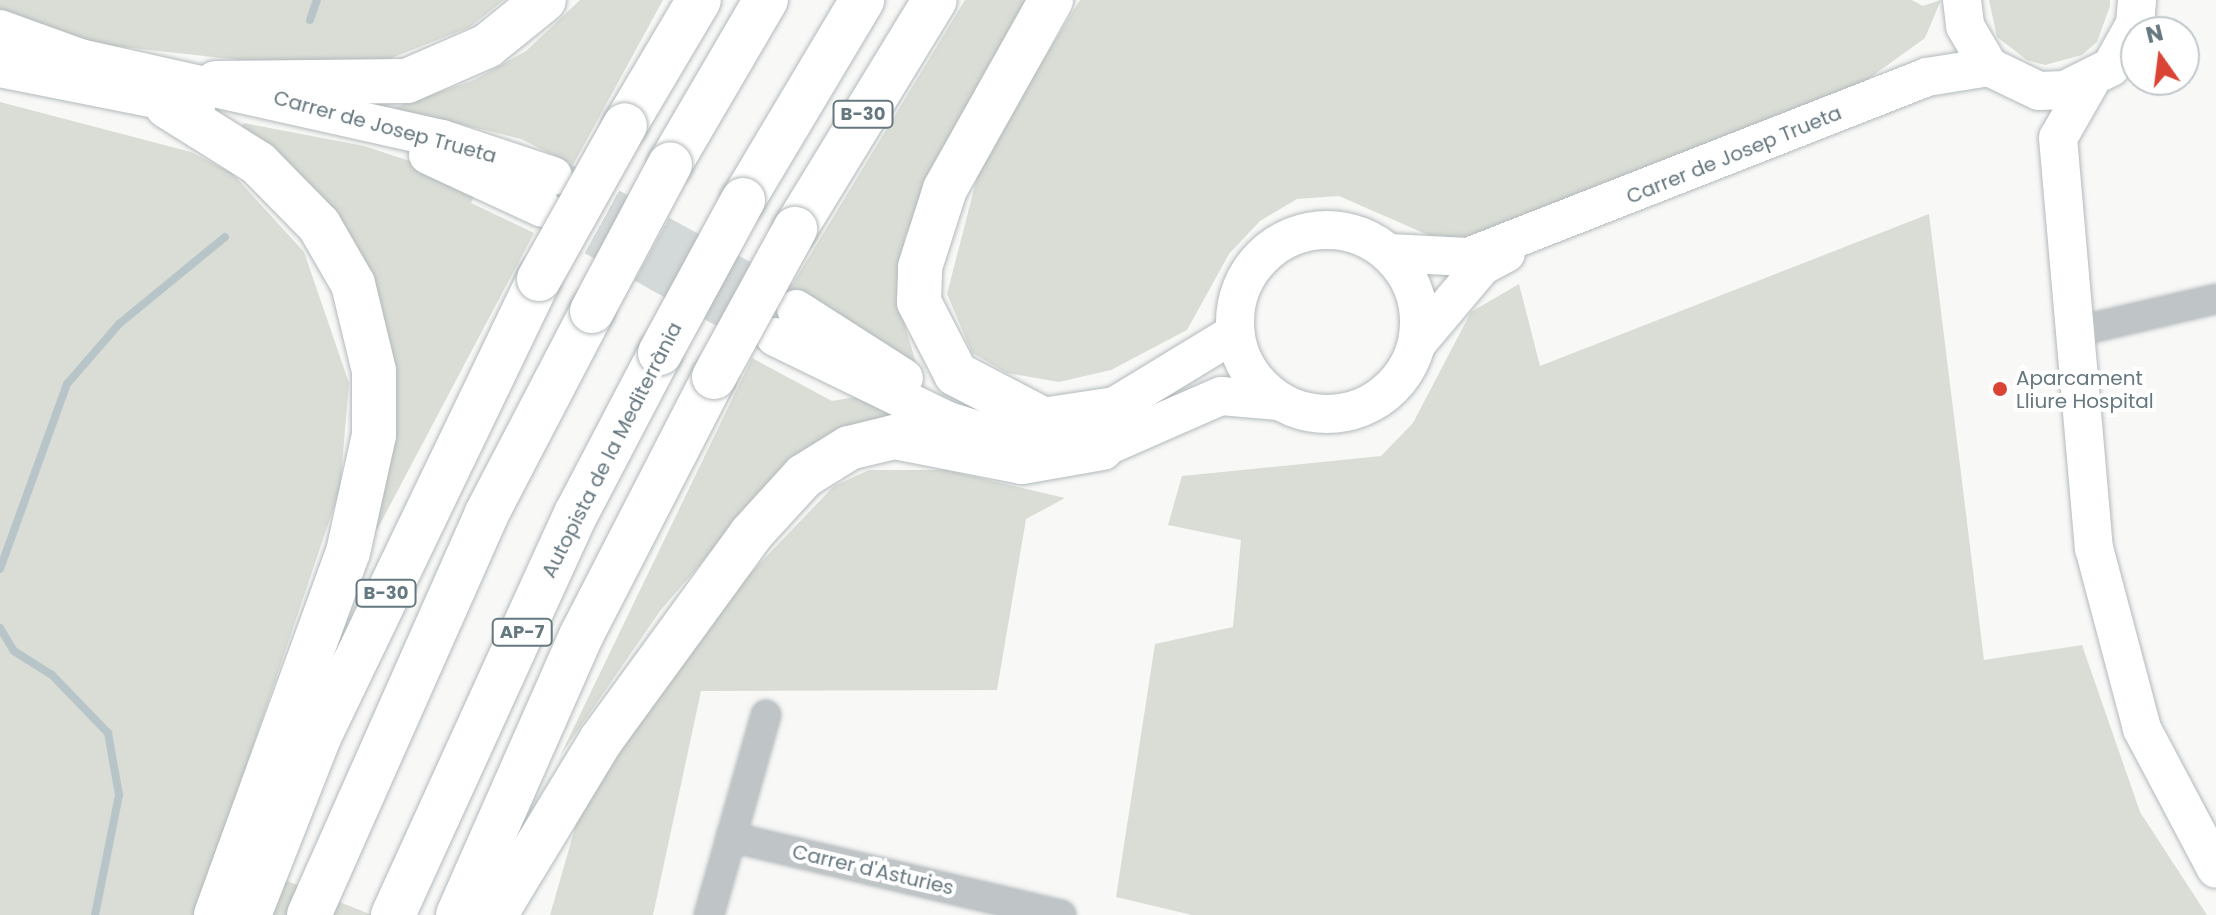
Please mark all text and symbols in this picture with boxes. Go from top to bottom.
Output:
north arrow [2120,16,2200,96]
text: N [2143,17,2166,51]
street label: Carrer de Josep Trueta [271,86,499,168]
road number: B-30 [831,100,895,128]
street label: Carrer de Josep Trueta [1623,101,1845,209]
street label: Autopista de la Mediterrània [537,318,687,582]
place label: Aparcament Lliure Hospital [2016,366,2154,413]
marker: Aparcament Lliure Hospital [1991,380,2009,398]
road number: B-30 [354,579,418,607]
road number: AP-7 [490,618,554,646]
street label: Carrer d'Asturies [790,840,956,900]

